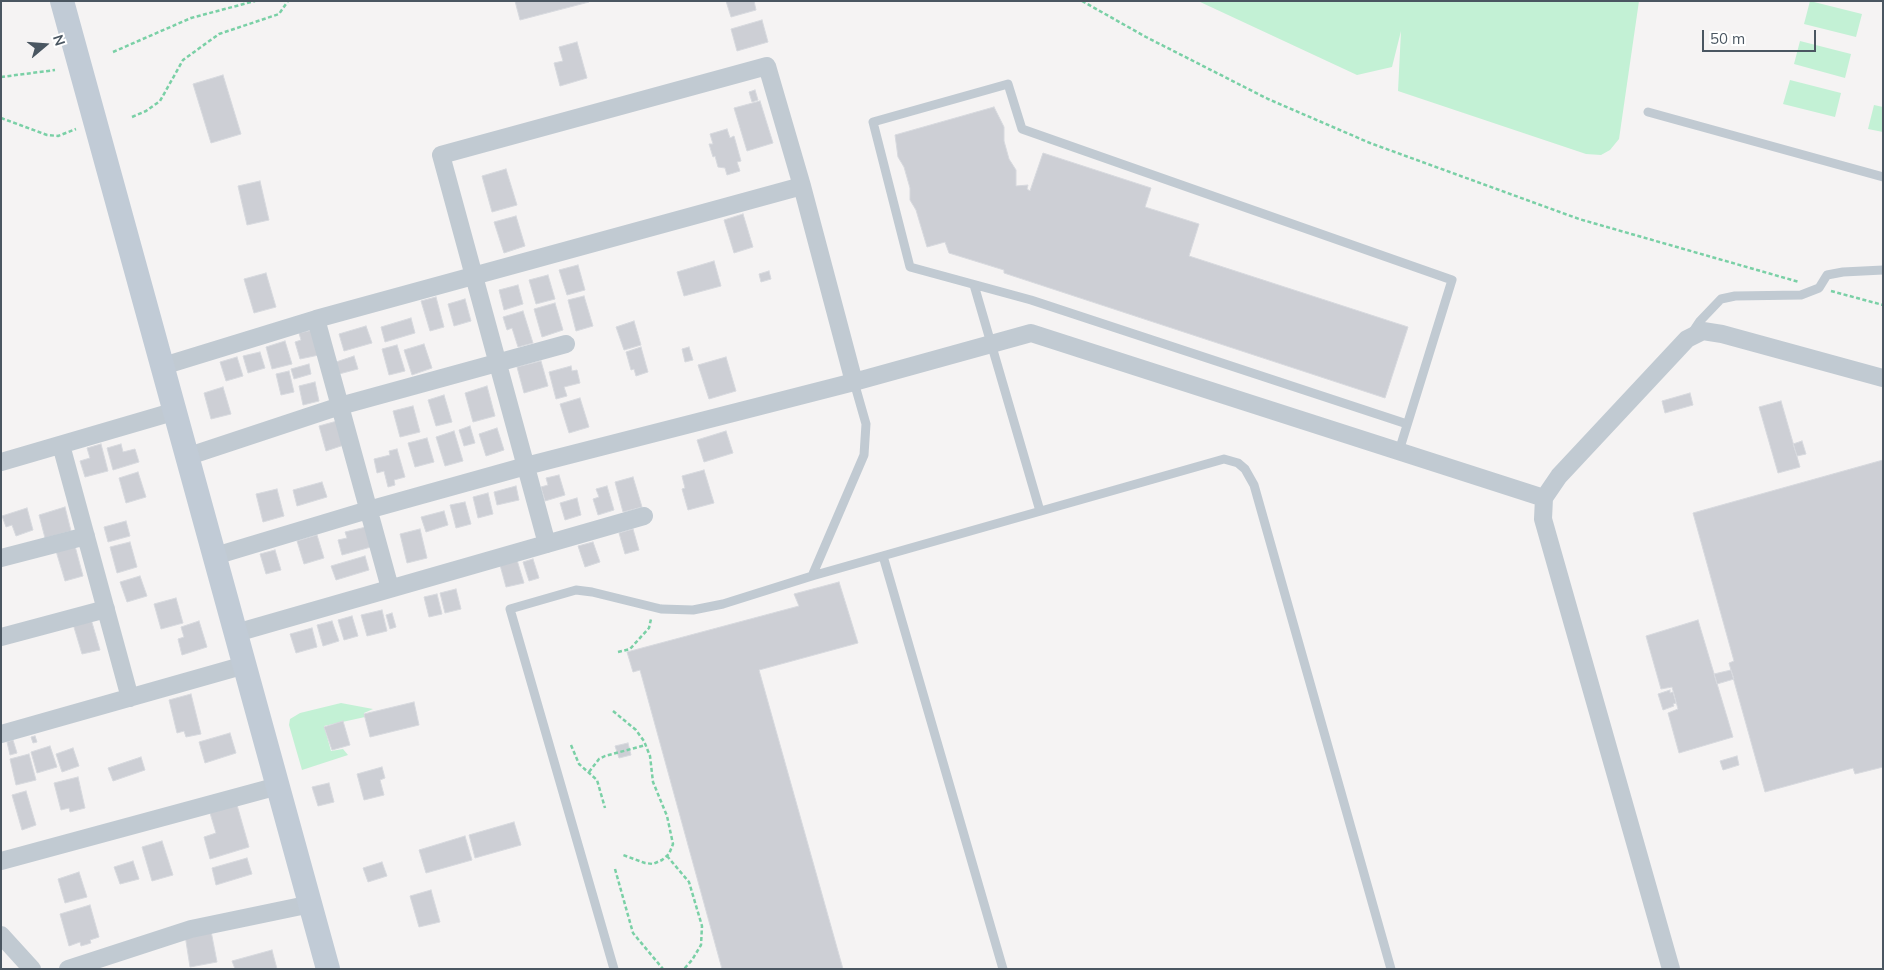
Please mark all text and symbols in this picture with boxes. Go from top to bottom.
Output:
north arrow [20,20,70,70]
scale bar [1704,20,1818,52]
text: 50 m [1710,29,1745,48]
text: N [49,33,69,48]

